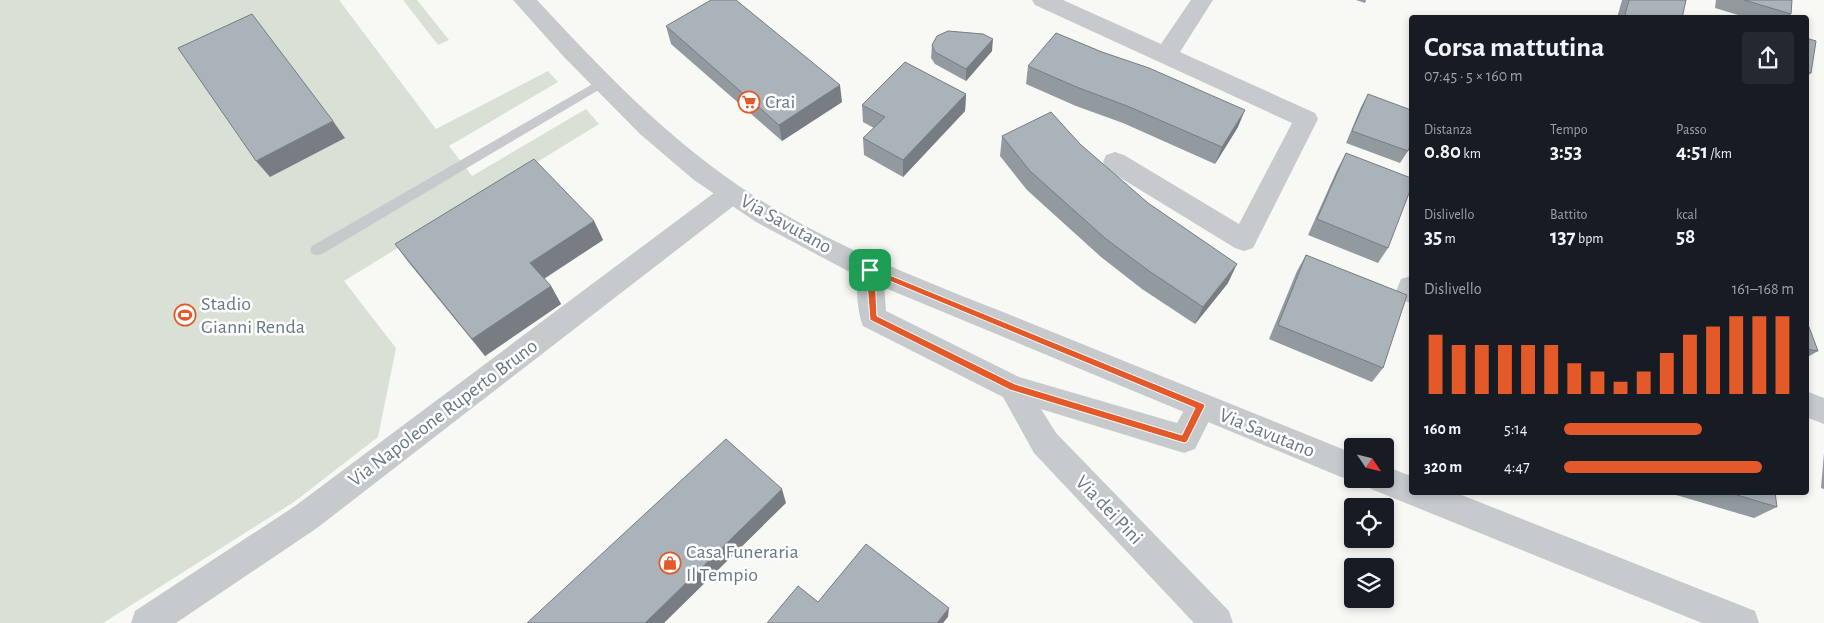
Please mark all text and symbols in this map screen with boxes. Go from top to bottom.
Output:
button: share [1742,32,1794,84]
text: Corsa mattutina [1424,34,1605,62]
text: 07:45 · 5 × 160 m [1424,68,1523,84]
supermarket icon: Crai [737,90,761,114]
place label: Crai [765,92,795,112]
text: Distanza [1424,123,1472,137]
text: Tempo [1550,123,1588,137]
text: Passo [1676,123,1707,137]
text: 0.80 [1424,141,1461,162]
text: 3:53 [1550,141,1582,162]
text: 4:51 [1676,141,1708,162]
text: km [1461,147,1481,161]
text: /km [1708,147,1732,161]
street label: Via Savutano [737,191,835,257]
text: Dislivello [1424,208,1474,222]
text: Battito [1550,208,1587,222]
text: kcal [1676,208,1697,222]
text: 35 [1424,226,1442,247]
text: 137 [1550,226,1576,247]
text: 58 [1676,226,1695,247]
text: m [1442,232,1456,246]
text: bpm [1576,232,1603,246]
pin [849,249,891,291]
icon: arrive [856,256,884,284]
text: Dislivello [1424,281,1482,297]
text: 161–168 m [1732,281,1794,297]
place label: Stadio Gianni Renda [201,294,305,337]
sports icon: Stadio Gianni Renda [173,303,197,327]
street label: Via Napoleone Ruperto Bruno [345,336,541,490]
street label: Via Savutano [1216,405,1318,461]
text: 160 m [1424,421,1461,437]
text: 5:14 [1504,421,1528,437]
north arrow [1344,438,1394,488]
map controls [1344,438,1394,608]
text: 320 m [1424,459,1462,475]
text: 4:47 [1504,459,1530,475]
street label: Via dei Pini [1072,472,1146,548]
button: locate [1344,498,1394,548]
place label: Casa Funeraria Il Tempio [686,542,799,585]
shop icon: Casa Funeraria Il Tempio [658,551,682,575]
button: layers [1344,558,1394,608]

